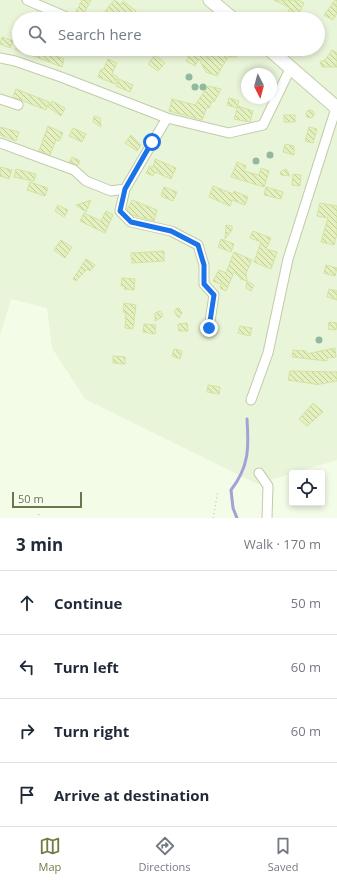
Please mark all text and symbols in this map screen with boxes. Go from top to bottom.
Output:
search box [12,12,325,56]
icon: search [26,23,48,45]
text: Search here [58,24,142,44]
north arrow [241,68,277,104]
route start [143,133,161,151]
route end [200,319,218,337]
map controls [289,470,325,506]
button: locate [289,470,325,506]
scale bar [12,490,82,509]
text: 50 m [18,491,44,506]
text: 3 min [16,533,63,556]
text: Walk · 170 m [244,535,321,553]
icon: ahead [16,592,38,614]
text: Continue [54,593,122,613]
text: 50 m [291,594,321,612]
icon: left [16,656,38,678]
text: Turn left [54,657,119,677]
text: 60 m [291,658,321,676]
icon: right [16,720,38,742]
text: Turn right [54,721,129,741]
text: 60 m [291,722,321,740]
icon: arrive [16,784,38,806]
text: Arrive at destination [54,785,209,805]
tab: Map [39,835,61,874]
tab: Directions [139,835,191,874]
tab: Saved [268,835,298,874]

